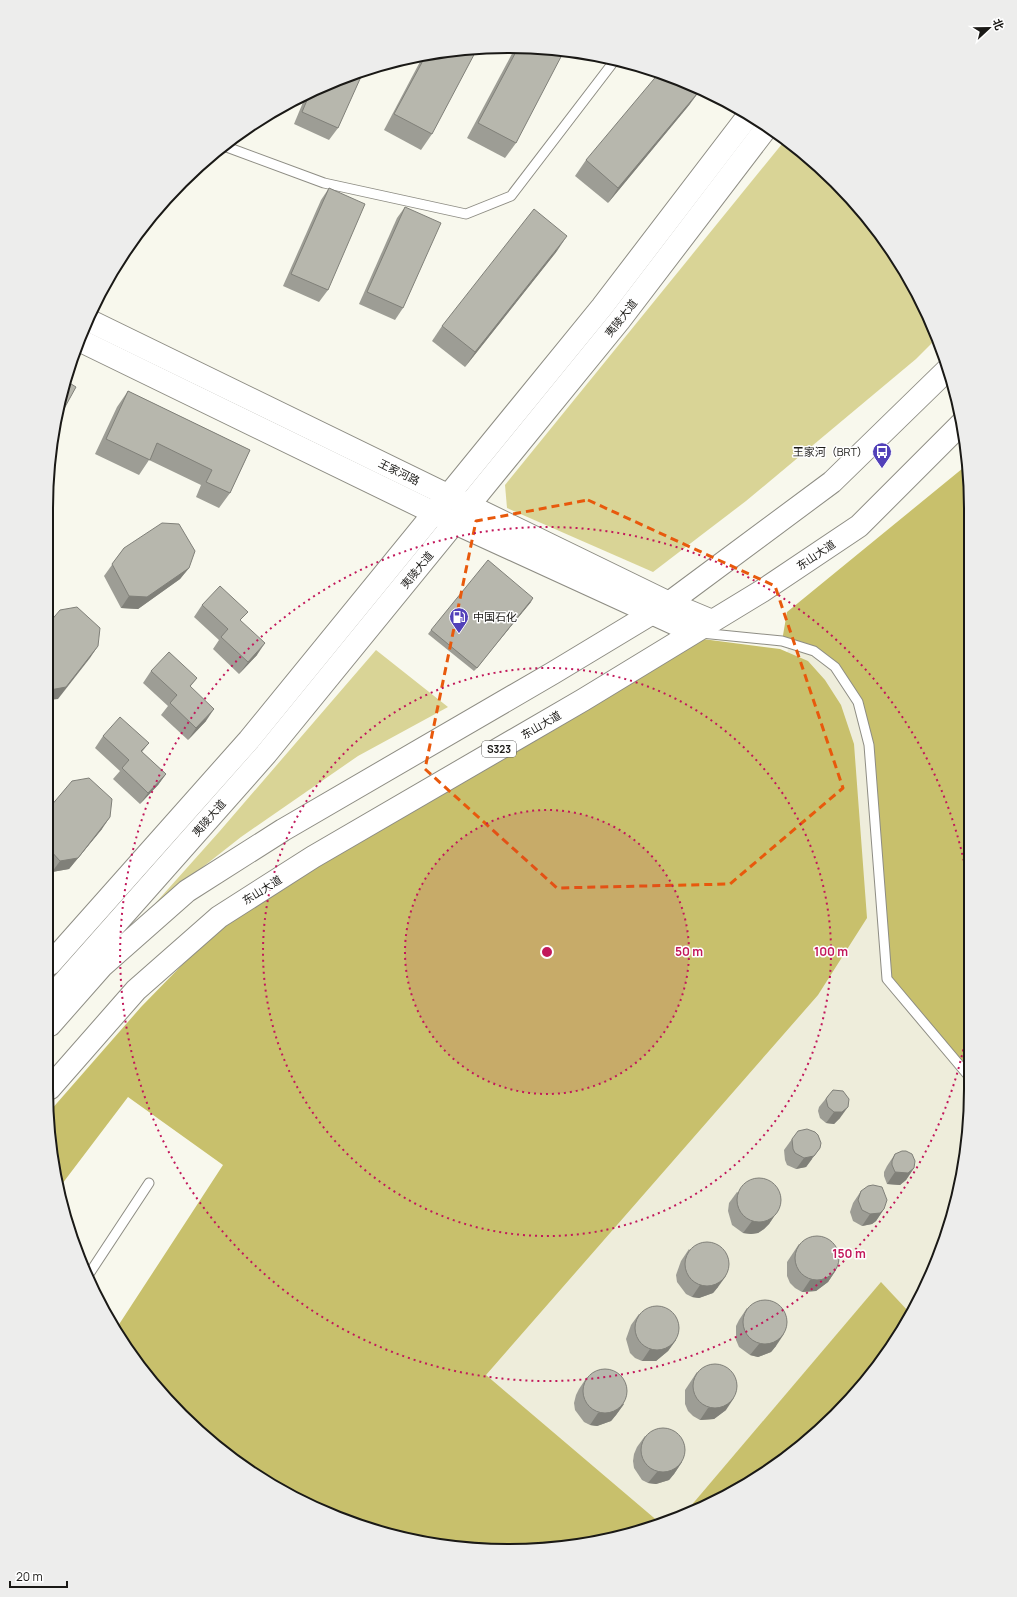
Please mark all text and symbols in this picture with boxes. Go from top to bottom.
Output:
north arrow [969,8,1009,48]
text: 北 [990,16,1008,32]
street label: 夷陵大道 [601,296,640,340]
bus stop icon: 王家河（BRT） [871,441,893,469]
place label: 王家河（BRT） [793,444,868,459]
street label: 王家河路 [376,455,422,488]
street label: 东山大道 [793,536,838,573]
street label: 夷陵大道 [397,548,436,592]
fuel station icon: 中国石化 [448,606,470,634]
place label: 中国石化 [473,609,517,624]
street label: 东山大道 [518,707,564,742]
road number: S323 [482,741,516,757]
street label: 夷陵大道 [189,796,229,839]
street label: 东山大道 [239,872,284,908]
text: 50 m [675,943,703,960]
text: 100 m [814,943,848,960]
centre of rings [540,945,554,959]
text: 150 m [832,1245,866,1262]
scale bar [10,1563,67,1589]
text: 20 m [16,1568,43,1585]

